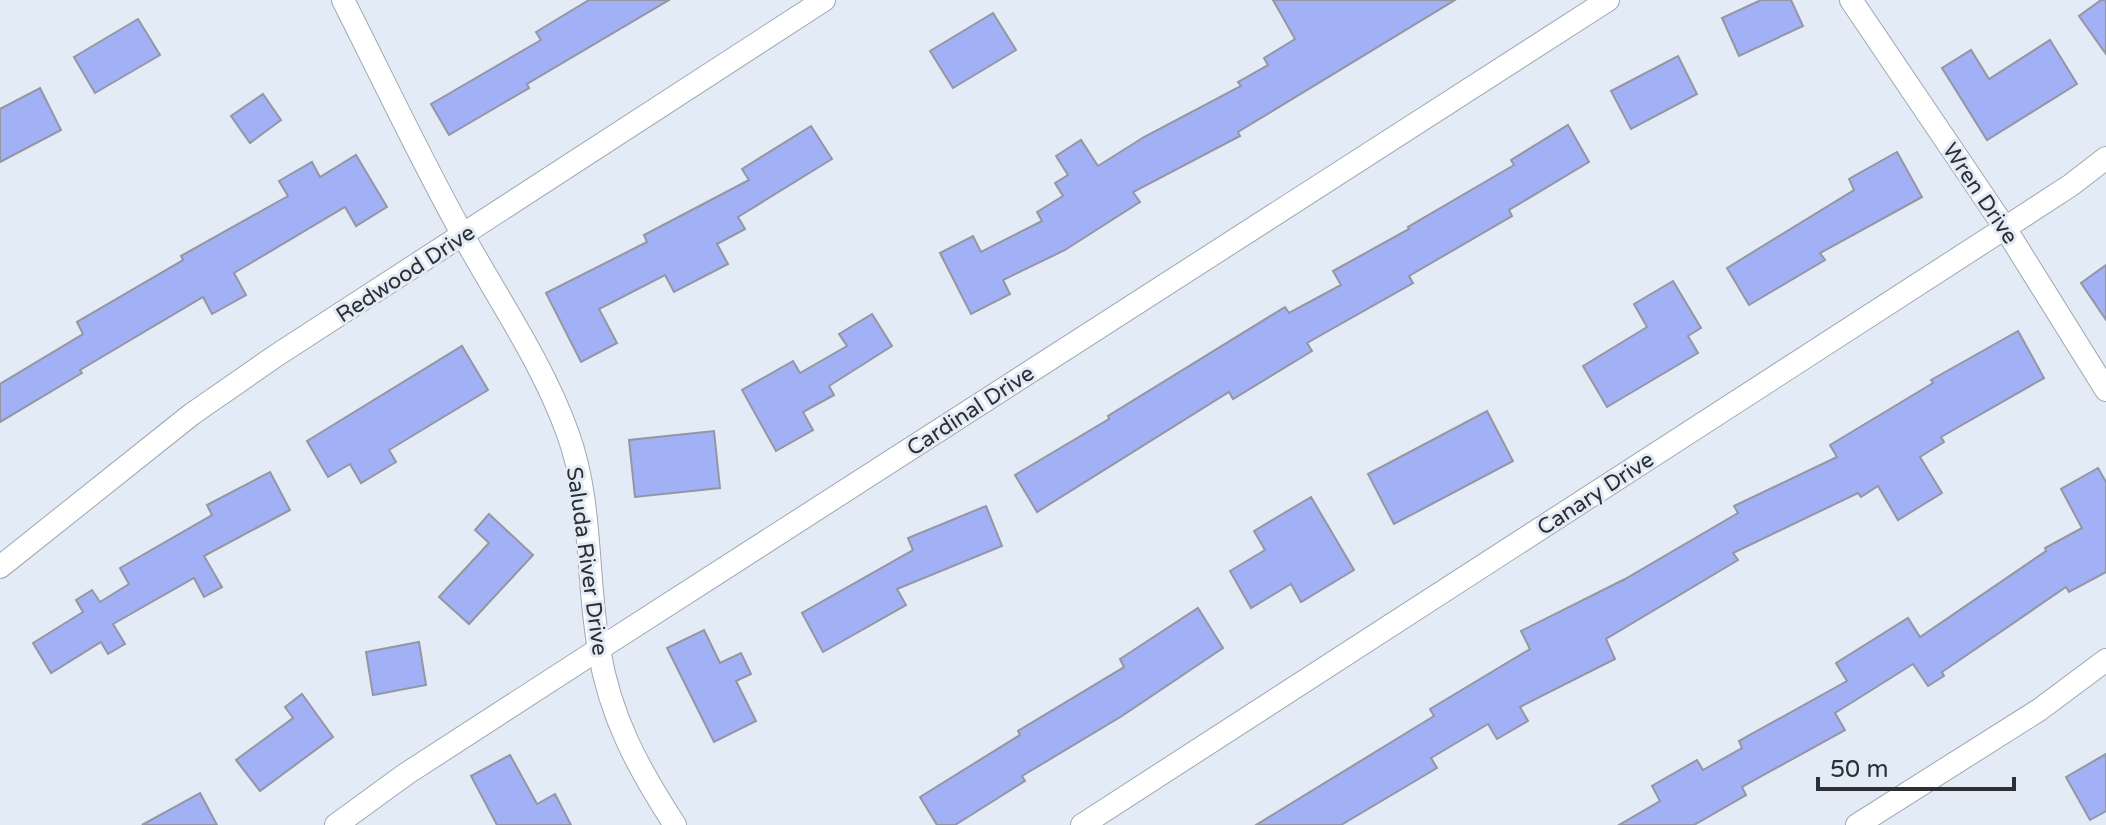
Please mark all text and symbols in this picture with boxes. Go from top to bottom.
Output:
street label: Wren Drive [1937,138,2023,249]
street label: Redwood Drive [331,219,480,328]
street label: Cardinal Drive [902,360,1039,462]
street label: Canary Drive [1532,447,1659,541]
street label: Saluda River Drive [561,465,613,657]
scale bar [1818,741,2014,791]
text: 50 m [1830,755,1888,784]

